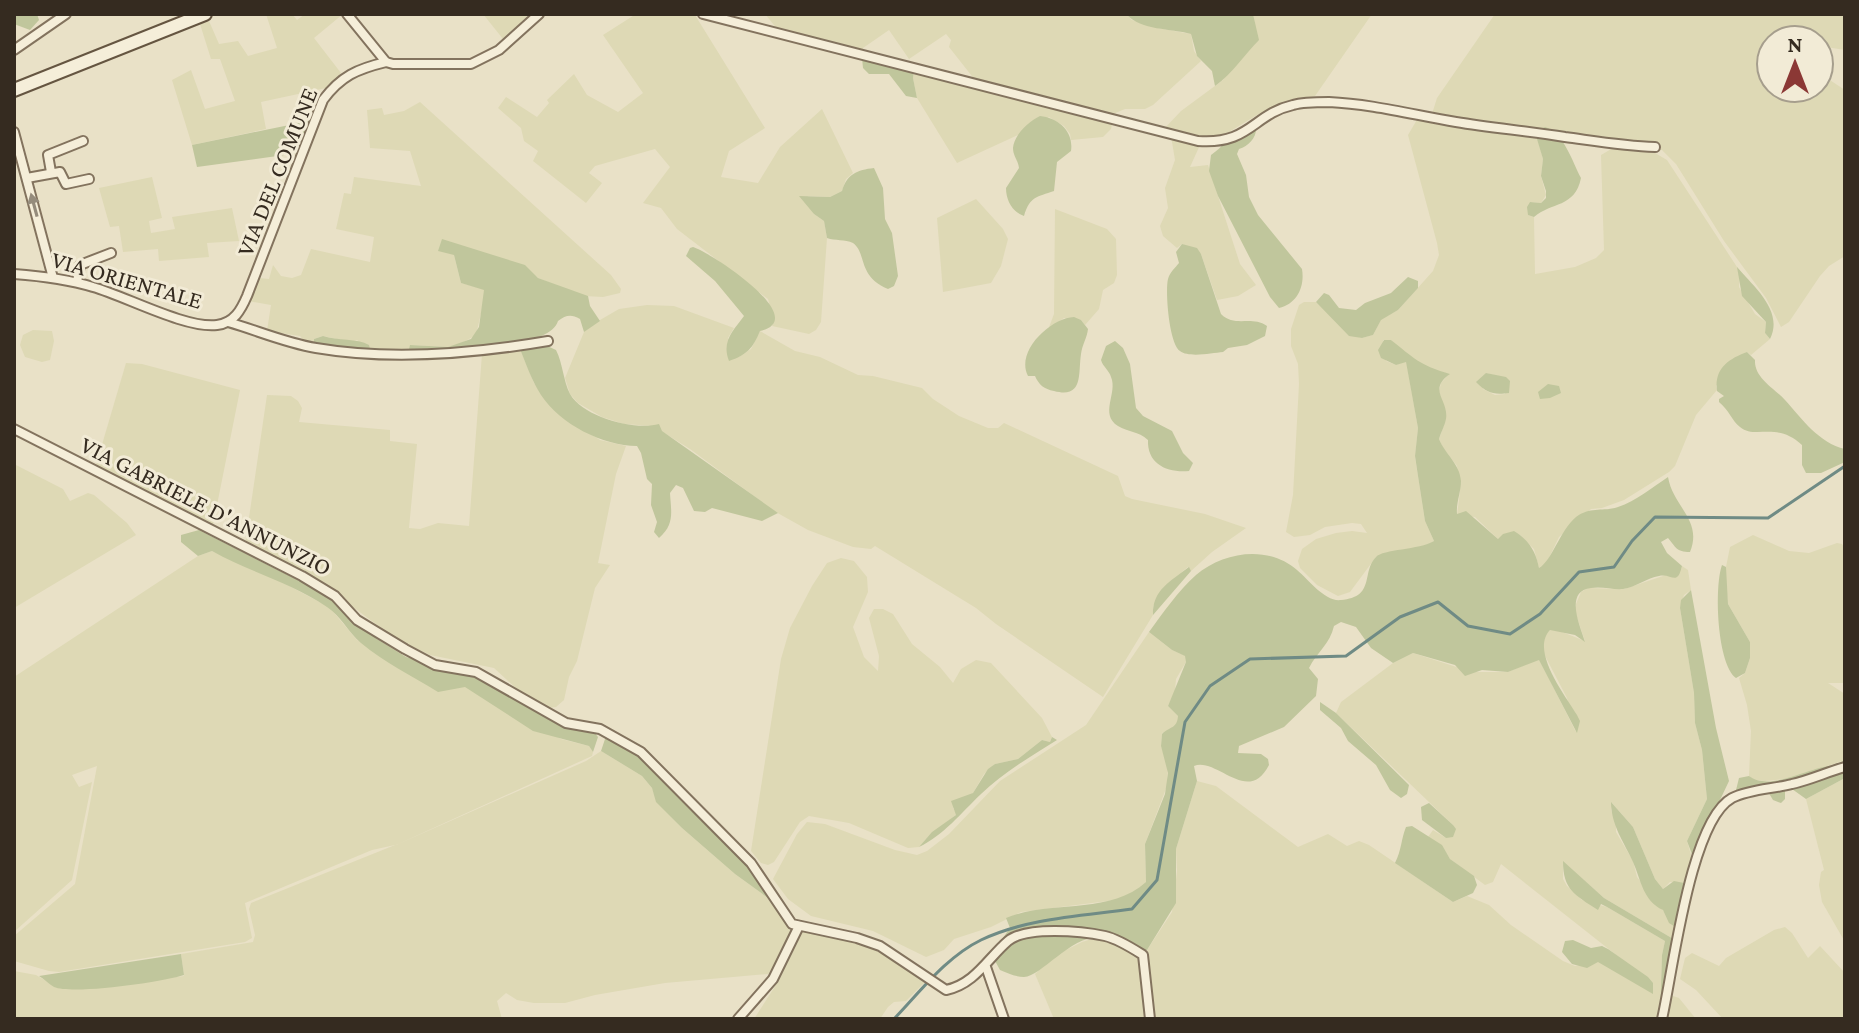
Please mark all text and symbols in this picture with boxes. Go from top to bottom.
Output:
north arrow [1755,24,1835,104]
text: N [1788,32,1803,57]
street label: VIA DEL COMUNE [230,84,323,260]
one-way arrow [28,192,40,217]
street label: VIA ORIENTALE [49,245,206,314]
street label: VIA GABRIELE D'ANNUNZIO [76,430,336,581]

